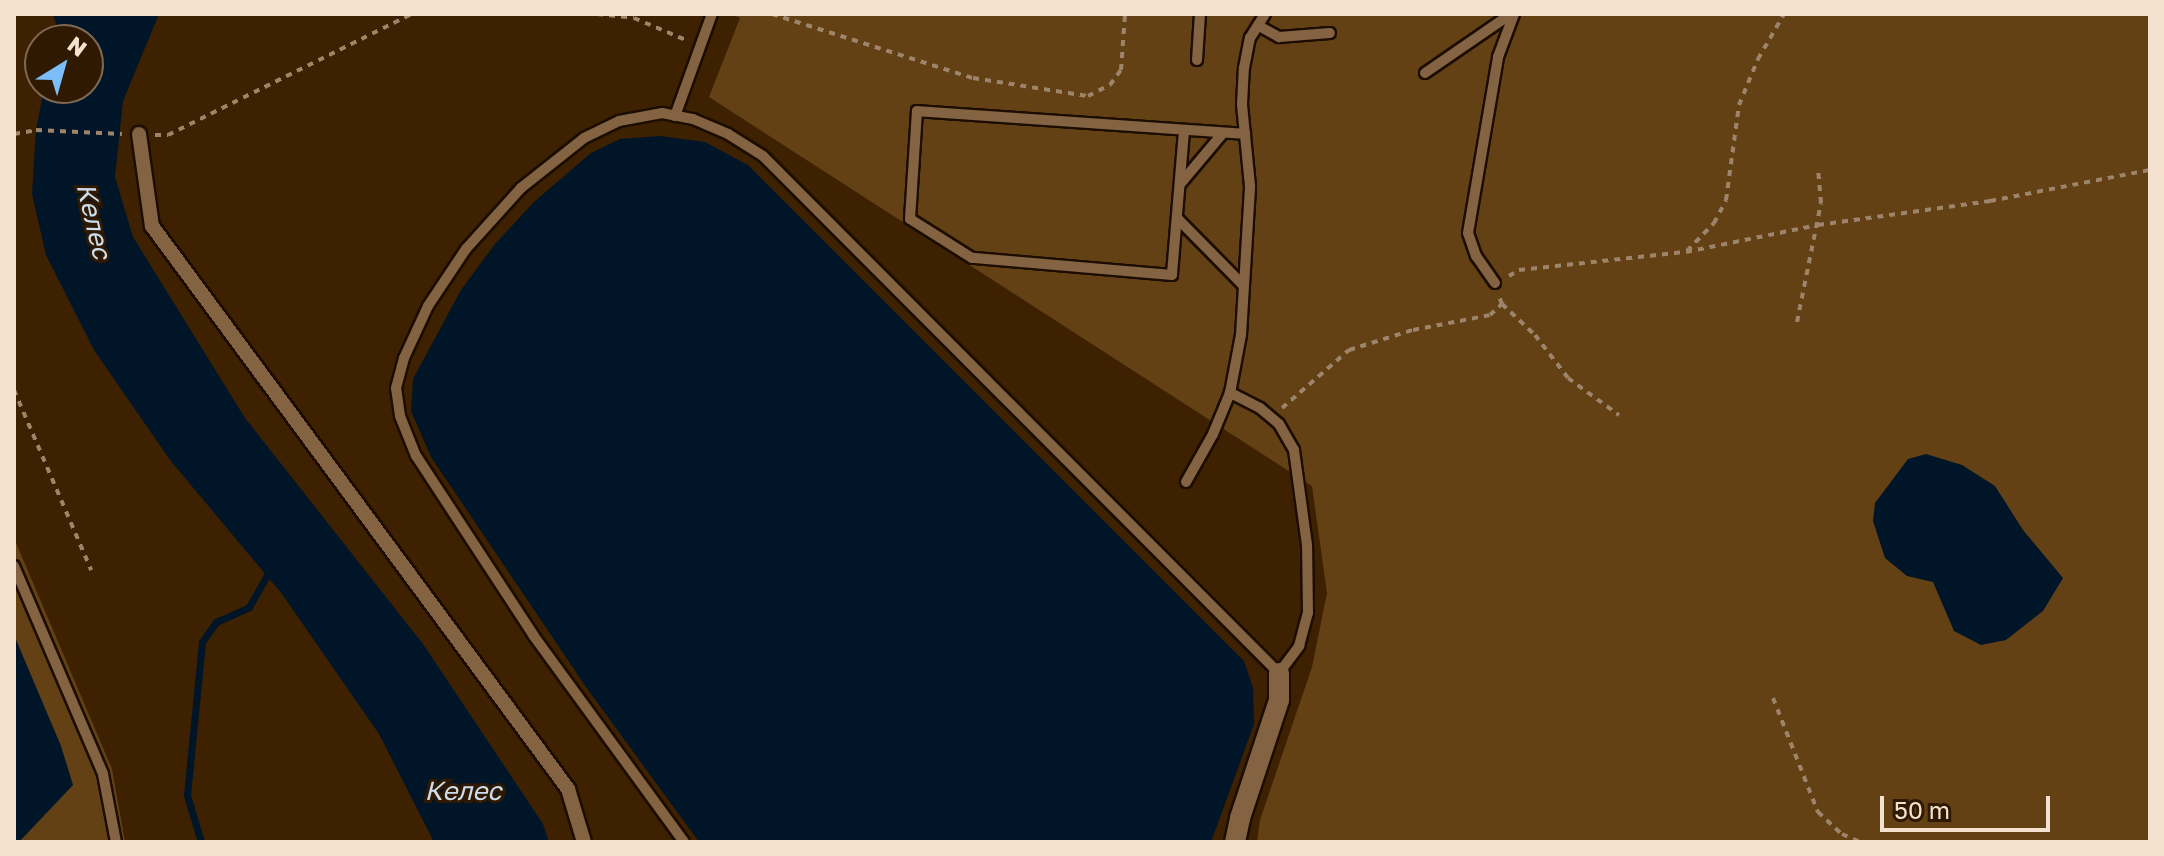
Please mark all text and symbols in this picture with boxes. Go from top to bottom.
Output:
north arrow [24,24,104,104]
text: N [63,30,92,62]
water label: Келес [70,180,118,262]
water label: Келес [425,775,501,807]
scale bar [1884,780,2054,830]
text: 50 m [1894,795,1950,824]

